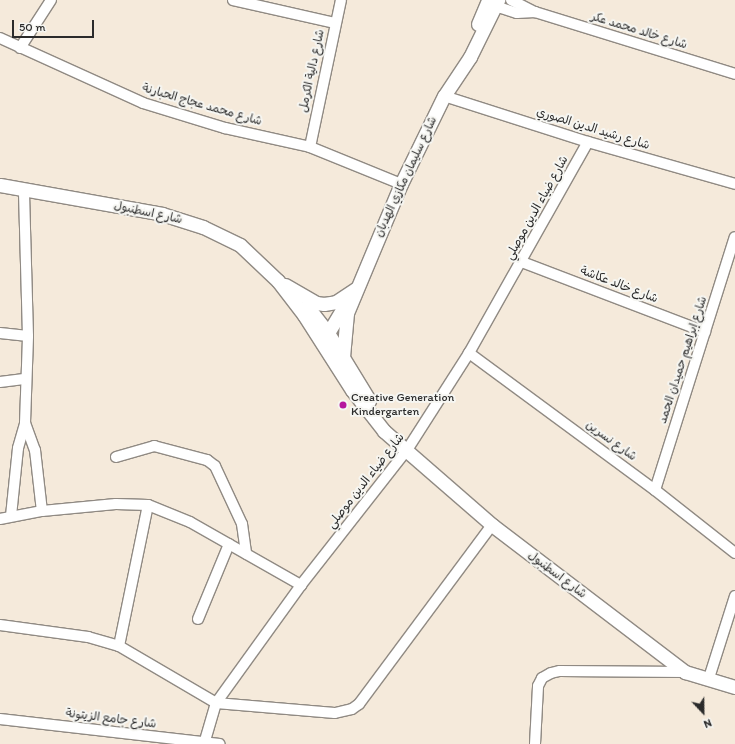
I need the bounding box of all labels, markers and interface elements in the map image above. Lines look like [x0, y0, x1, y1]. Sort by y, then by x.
street label: شارع خالد محمد عكر [589, 10, 689, 52]
scale bar [14, 12, 96, 38]
text: 50 m [19, 20, 45, 34]
street label: شارع دالية الكرمل [296, 28, 328, 114]
street label: شارع محمد عجاج الحبارنة [140, 81, 264, 129]
street label: شارع رشيد الدين الصوري [535, 105, 651, 153]
street label: شارع سليمان مكازي الهدبان [372, 115, 440, 239]
street label: شارع ضياء الدين موصلي [502, 153, 572, 263]
street label: شارع اسطنبول [112, 199, 184, 227]
street label: شارع خالد عكاشة [578, 264, 660, 306]
street label: شارع إبراهيم حميدان الحمد [656, 294, 710, 426]
place label: Creative Generation Kindergarten [351, 391, 454, 419]
marker: Creative Generation Kindergarten [338, 400, 348, 410]
street label: شارع نسرين [583, 418, 639, 464]
street label: شارع ضياء الدين موصلي [324, 431, 408, 531]
street label: شارع اسطنبول [525, 548, 589, 602]
north arrow [683, 692, 723, 732]
street label: شارع جامع الزيتونة [65, 706, 157, 732]
text: N [702, 716, 714, 731]

